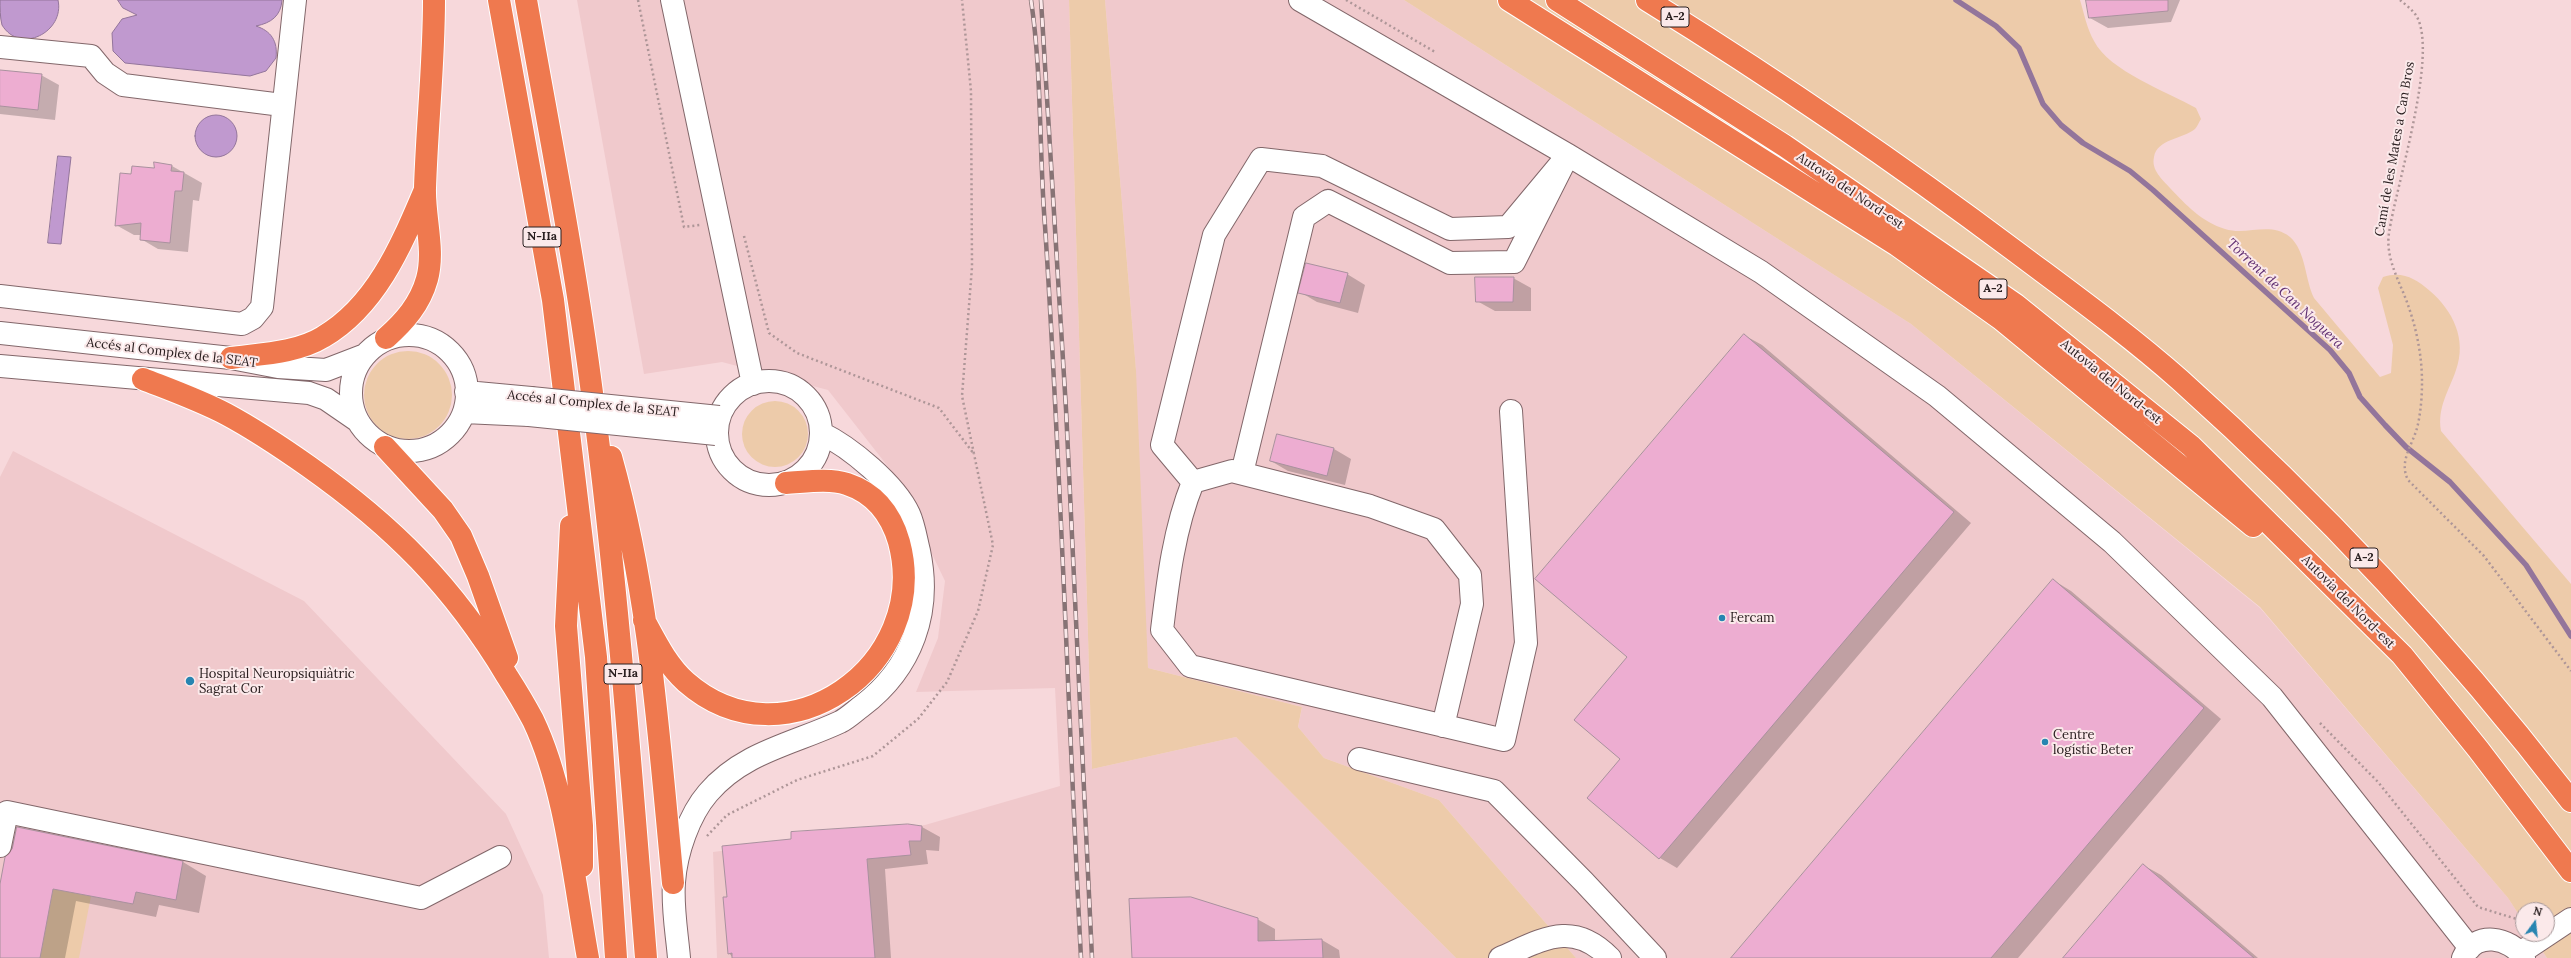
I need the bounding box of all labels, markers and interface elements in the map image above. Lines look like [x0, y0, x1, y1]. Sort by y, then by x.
road number: A-2 [1661, 7, 1689, 27]
street label: Camí de les Mates a Can Bros [2372, 60, 2418, 238]
street label: Autovia del Nord-est [1794, 149, 1906, 233]
road number: N-IIa [523, 227, 561, 247]
water label: Torrent de Can Noguera [2223, 235, 2347, 353]
road number: A-2 [1979, 279, 2007, 299]
street label: Accés al Complex de la SEAT [85, 335, 259, 371]
street label: Autovia del Nord-est [2057, 336, 2165, 428]
street label: Accés al Complex de la SEAT [506, 387, 680, 421]
road number: A-2 [2350, 548, 2378, 568]
street label: Autovia del Nord-est [2298, 552, 2398, 652]
place label: Fercam [1730, 610, 1775, 626]
marker: Fercam [1717, 613, 1727, 623]
road number: N-IIa [604, 664, 642, 684]
place label: Hospital Neuropsiquiàtric Sagrat Cor [199, 666, 355, 697]
marker: Hospital Neuropsiquiàtric Sagrat Cor [184, 675, 196, 687]
place label: Centre logístic Beter [2053, 727, 2133, 758]
marker: Centre logístic Beter [2040, 737, 2050, 747]
north arrow [2515, 902, 2555, 942]
text: N [2532, 904, 2544, 919]

